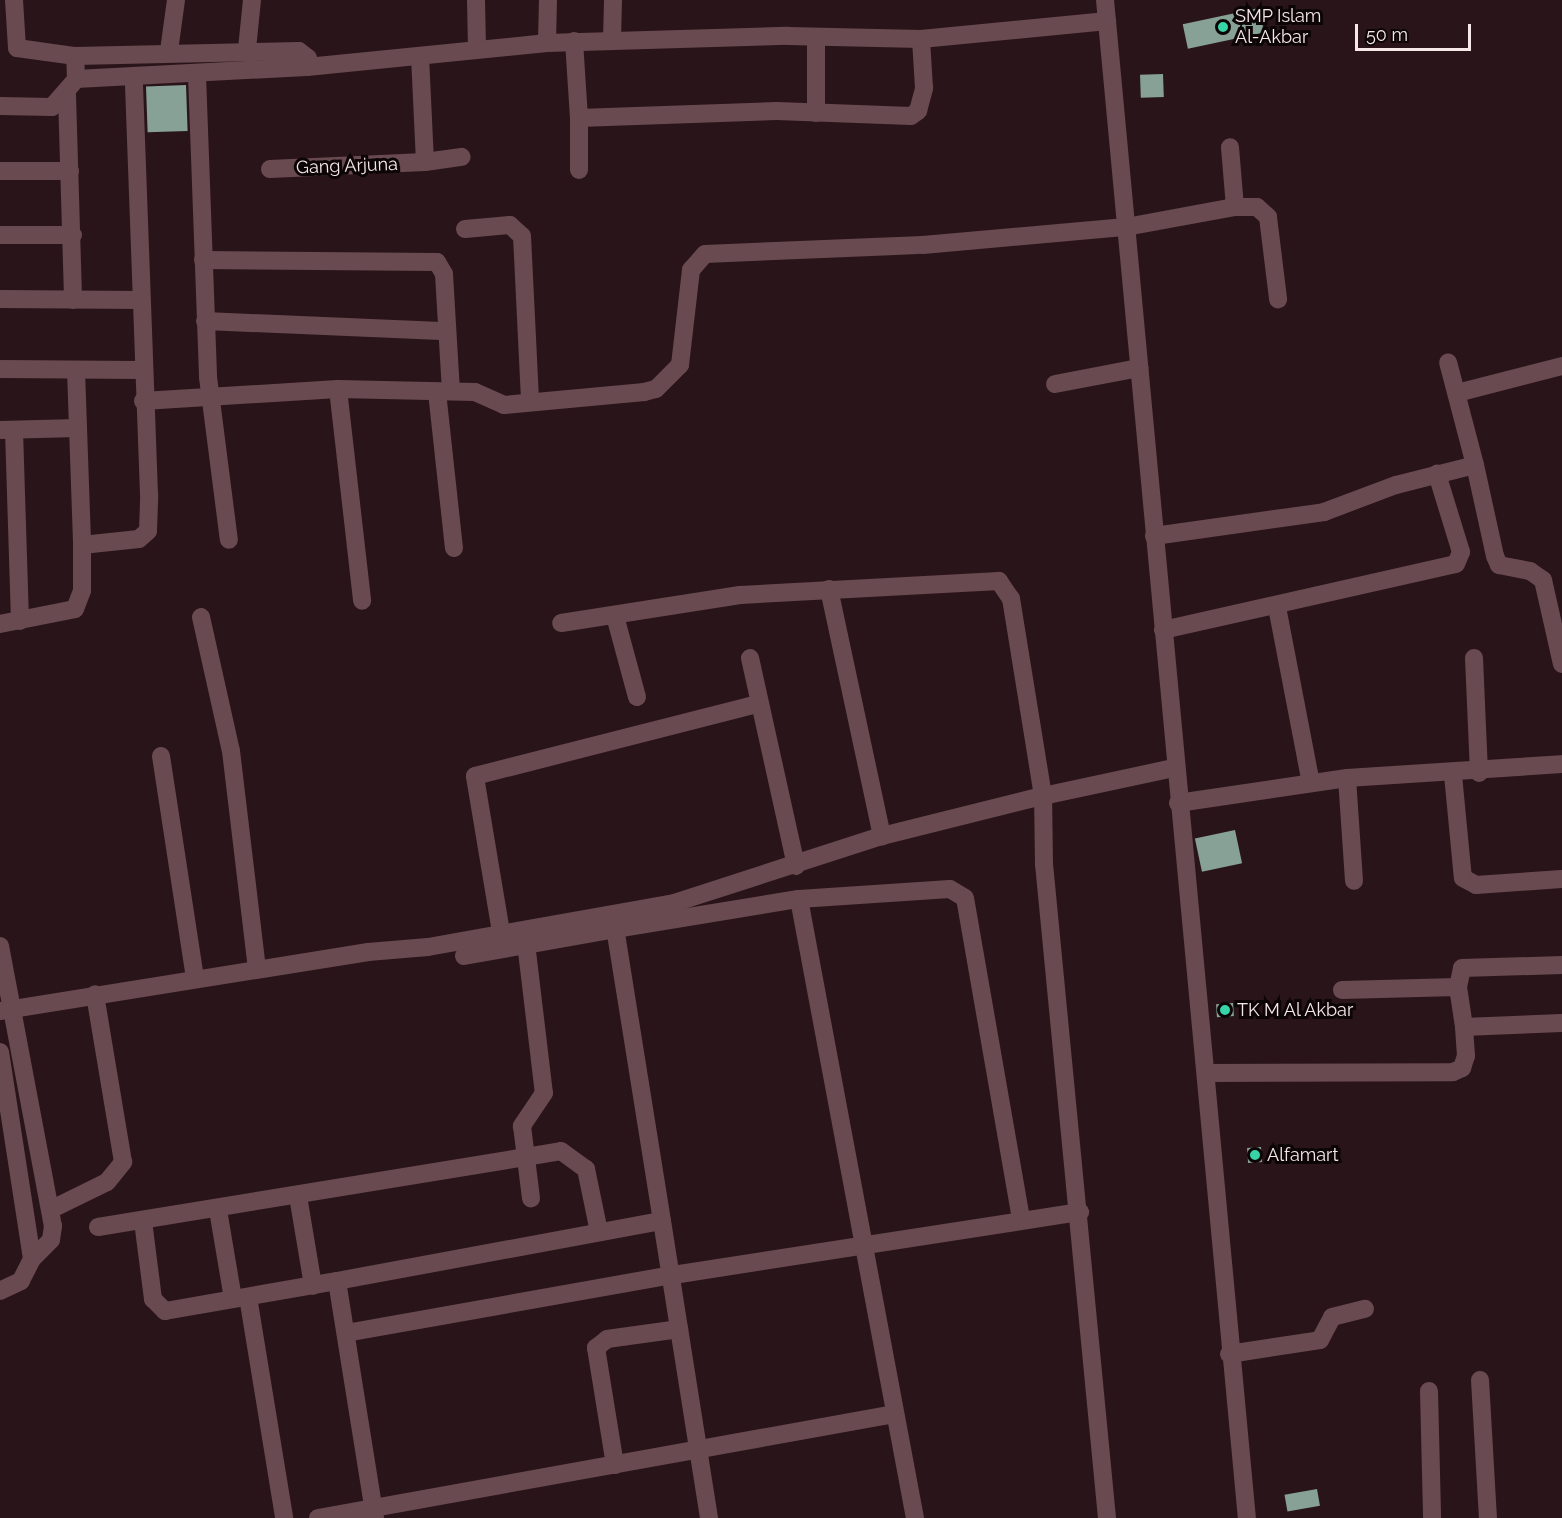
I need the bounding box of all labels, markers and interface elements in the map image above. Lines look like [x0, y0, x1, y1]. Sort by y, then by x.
place label: SMP Islam Al-Akbar [1235, 6, 1322, 48]
scale bar [1358, 12, 1474, 50]
marker: SMP Islam Al-Akbar [1216, 20, 1230, 34]
text: 50 m [1366, 24, 1408, 45]
street label: Gang Arjuna [295, 153, 399, 179]
place label: TK M Al Akbar [1237, 999, 1355, 1021]
marker: TK M Al Akbar [1218, 1003, 1232, 1017]
place label: Alfamart [1267, 1144, 1338, 1166]
marker: Alfamart [1248, 1148, 1262, 1162]

